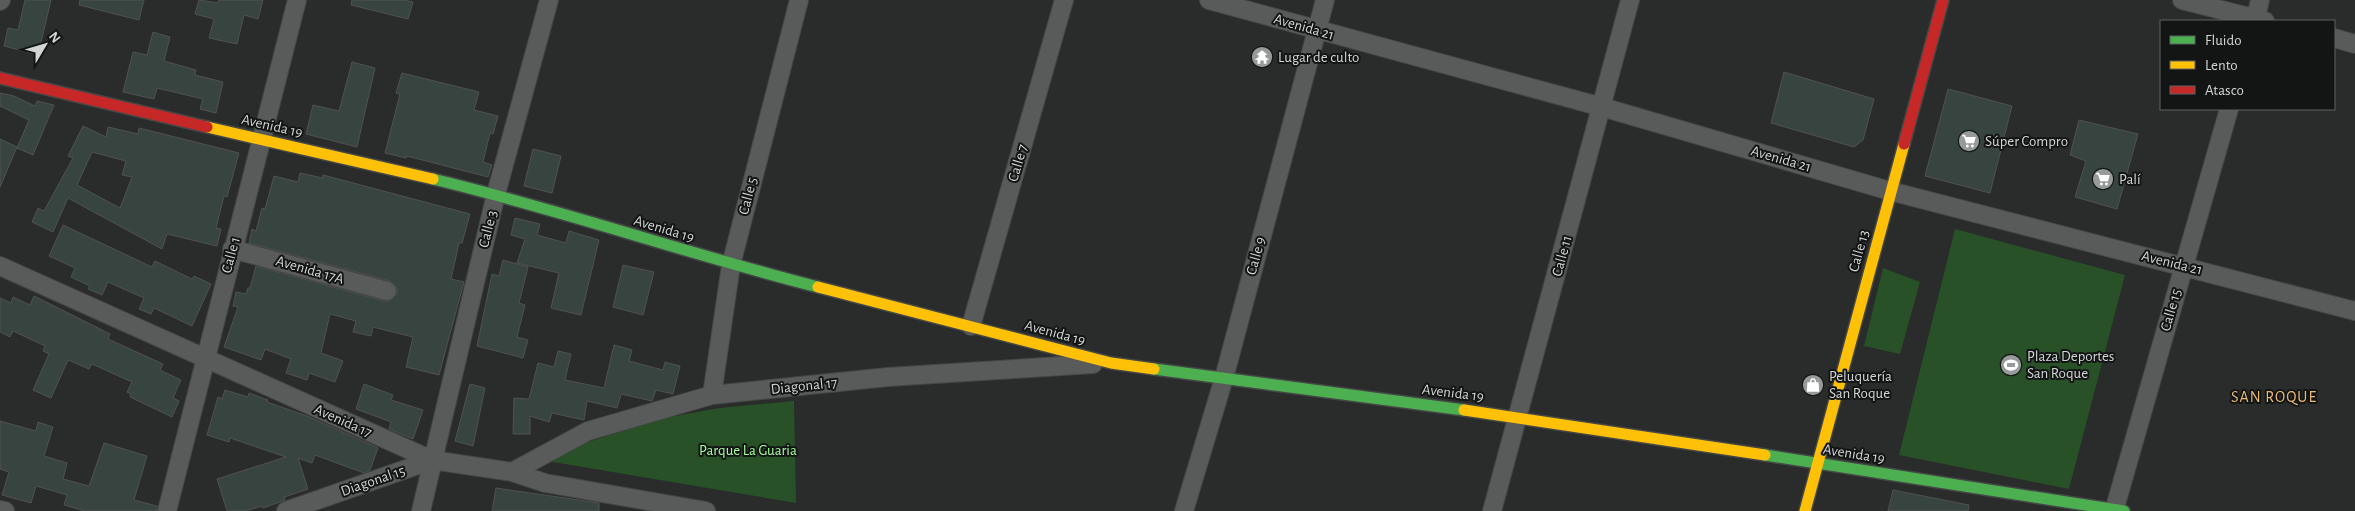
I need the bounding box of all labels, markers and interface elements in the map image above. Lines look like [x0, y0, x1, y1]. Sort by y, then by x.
street label: Avenida 21 [1272, 11, 1336, 43]
north arrow [20, 20, 70, 70]
legend [2160, 20, 2335, 110]
text: N [46, 29, 63, 46]
text: Fluido [2205, 33, 2242, 48]
temple icon: Lugar de culto [1250, 45, 1274, 69]
place label: Lugar de culto [1278, 50, 1359, 65]
text: Lento [2205, 58, 2238, 73]
text: Atasco [2205, 83, 2244, 98]
street label: Avenida 19 [240, 112, 304, 140]
supermarket icon: Súper Compro [1957, 129, 1981, 153]
place label: Súper Compro [1985, 134, 2068, 149]
street label: Calle 7 [1006, 143, 1030, 183]
street label: Avenida 21 [1749, 143, 1813, 175]
supermarket icon: Palí [2091, 167, 2115, 191]
place label: Palí [2119, 172, 2141, 187]
street label: Calle 5 [736, 176, 760, 216]
street label: Calle 3 [476, 209, 500, 249]
street label: Avenida 19 [632, 213, 696, 245]
street label: Calle 13 [1846, 228, 1872, 274]
street label: Calle 11 [1549, 234, 1575, 278]
street label: Calle 1 [219, 235, 243, 275]
street label: Calle 9 [1244, 235, 1268, 277]
street label: Avenida 21 [2140, 248, 2204, 278]
street label: Avenida 17A [274, 253, 346, 287]
street label: Calle 15 [2158, 287, 2184, 333]
street label: Avenida 19 [1023, 318, 1087, 348]
place label: Plaza Deportes San Roque [2027, 349, 2114, 381]
sports icon: Plaza Deportes San Roque [1999, 353, 2023, 377]
place label: Peluquería San Roque [1829, 369, 1892, 401]
shop icon: Peluquería San Roque [1801, 373, 1825, 397]
street label: Diagonal 17 [770, 375, 838, 397]
street label: Avenida 19 [1421, 382, 1485, 404]
district label: SAN ROQUE [2231, 389, 2317, 406]
street label: Avenida 17 [312, 402, 374, 440]
street label: Avenida 19 [1822, 442, 1886, 466]
park label: Parque La Guaria [699, 443, 797, 458]
street label: Diagonal 15 [339, 463, 407, 499]

